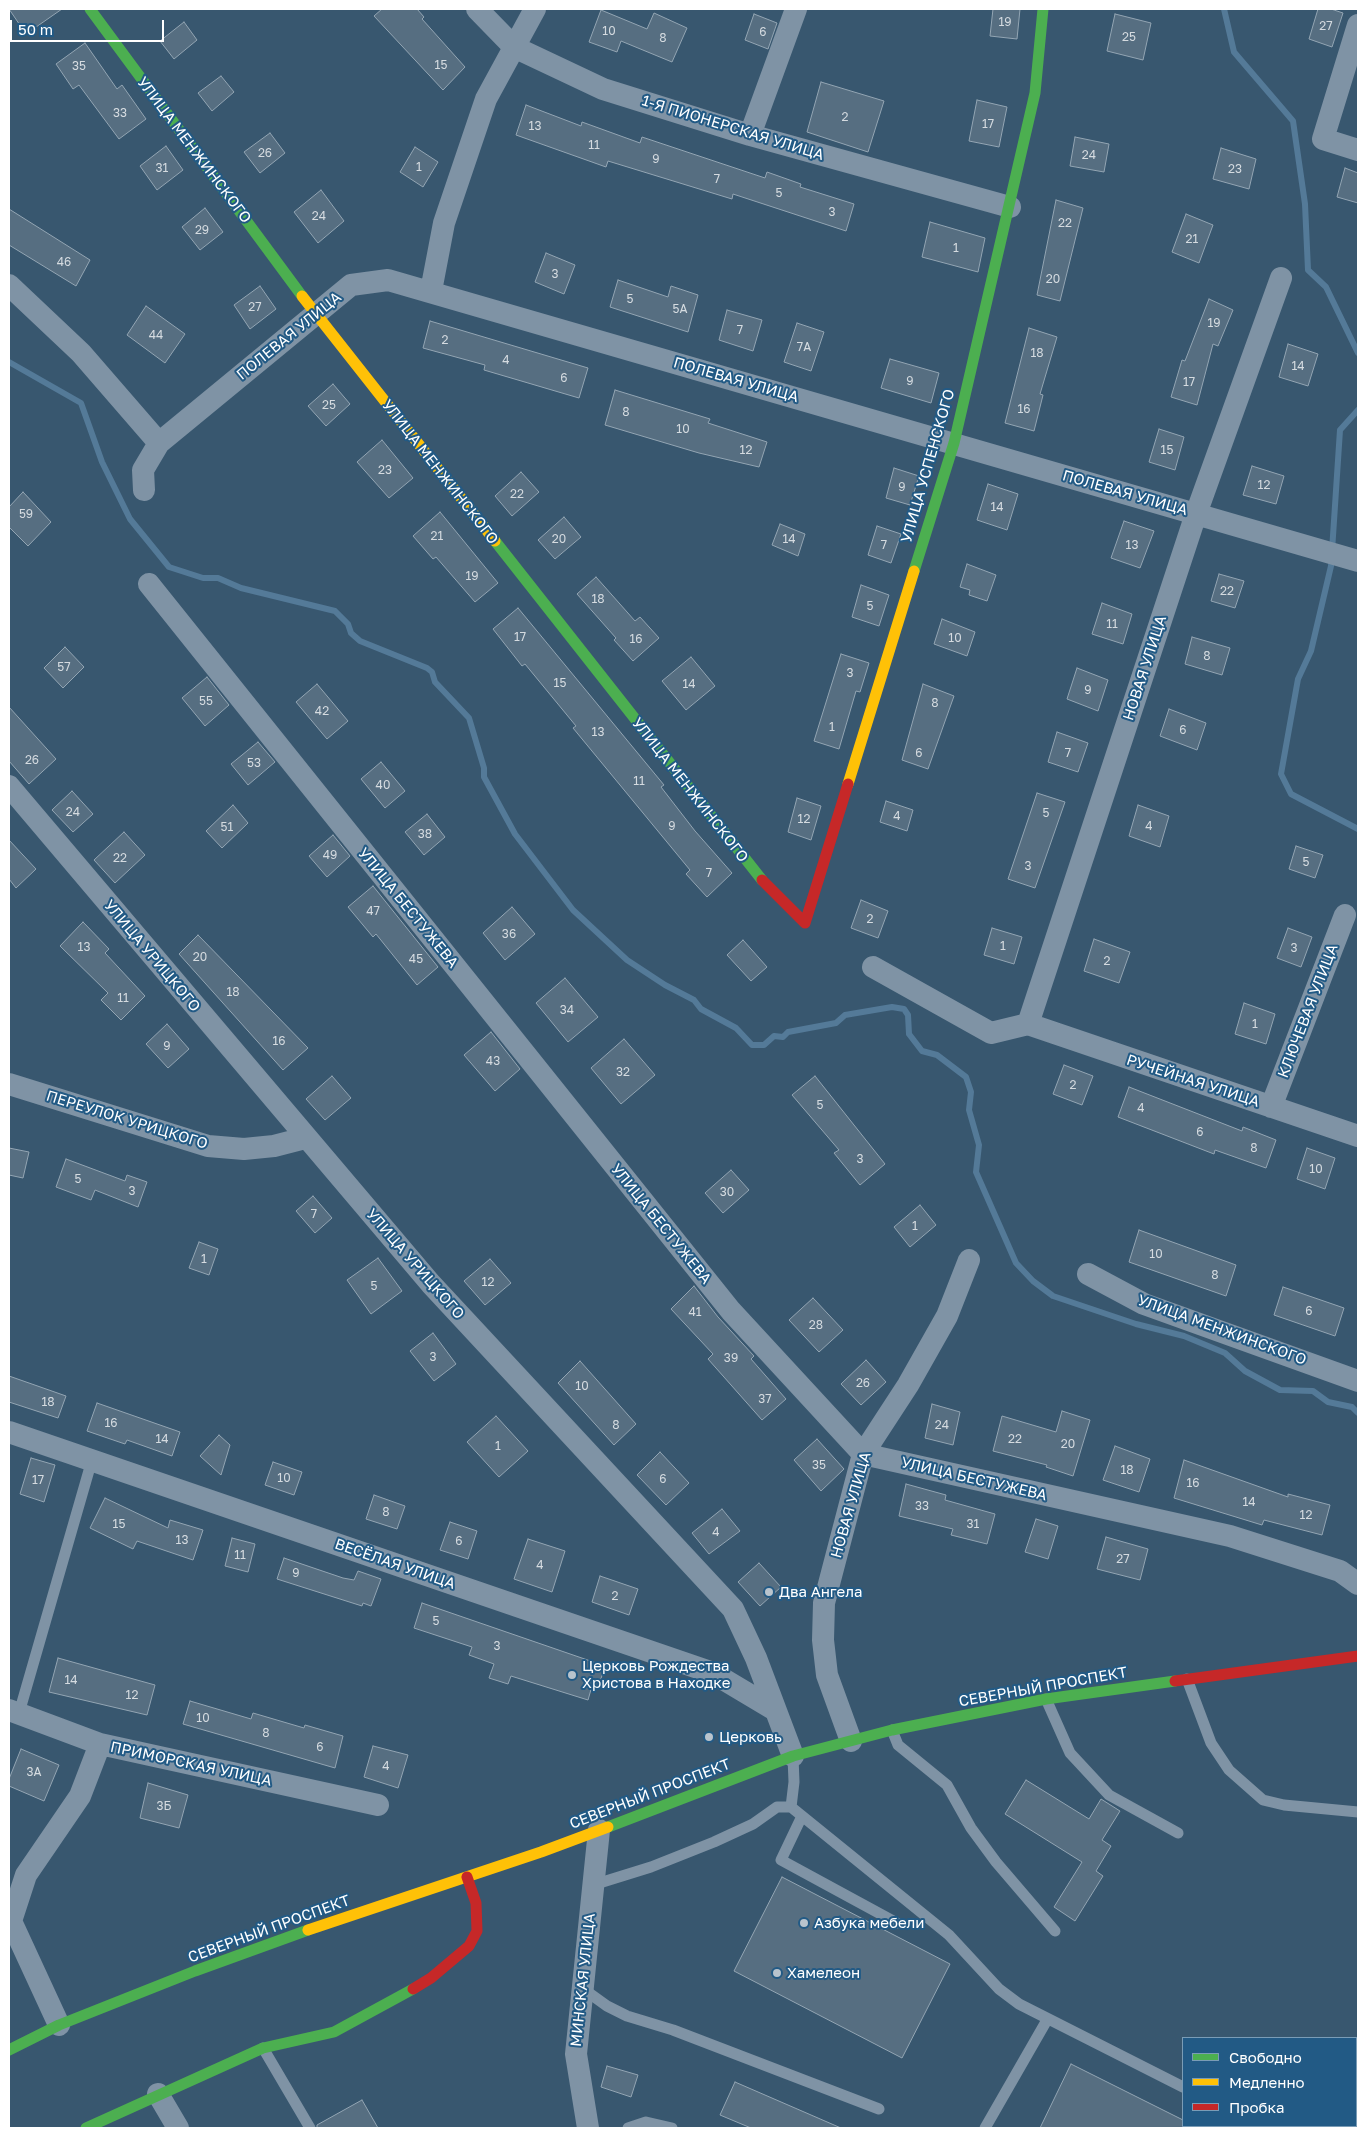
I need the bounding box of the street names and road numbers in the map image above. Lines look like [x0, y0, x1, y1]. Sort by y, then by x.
street label: УЛИЦА МЕНЖИНСКОГО [133, 73, 255, 227]
street label: 1-Я ПИОНЕРСКАЯ УЛИЦА [640, 92, 826, 164]
street label: ПОЛЕВАЯ УЛИЦА [233, 288, 345, 384]
street label: ПОЛЕВАЯ УЛИЦА [671, 354, 801, 406]
street label: УЛИЦА УСПЕНСКОГО [897, 387, 959, 545]
street label: УЛИЦА МЕНЖИНСКОГО [378, 396, 502, 548]
street label: ПОЛЕВАЯ УЛИЦА [1060, 467, 1190, 519]
street label: НОВАЯ УЛИЦА [1120, 613, 1170, 723]
street label: УЛИЦА МЕНЖИНСКОГО [628, 714, 752, 866]
street label: УЛИЦА БЕСТУЖЕВА [354, 844, 462, 972]
street label: УЛИЦА УРИЦКОГО [100, 896, 204, 1016]
street label: КЛЮЧЕВАЯ УЛИЦА [1274, 941, 1342, 1081]
street label: РУЧЕЙНАЯ УЛИЦА [1124, 1051, 1262, 1111]
street label: ПЕРЕУЛОК УРИЦКОГО [44, 1087, 210, 1153]
street label: УЛИЦА БЕСТУЖЕВА [607, 1160, 715, 1288]
street label: УЛИЦА УРИЦКОГО [362, 1205, 468, 1323]
street label: УЛИЦА МЕНЖИНСКОГО [1135, 1291, 1309, 1369]
street label: НОВАЯ УЛИЦА [827, 1450, 875, 1560]
street label: УЛИЦА БЕСТУЖЕВА [899, 1453, 1049, 1505]
street label: ВЕСЁЛАЯ УЛИЦА [332, 1535, 458, 1593]
street label: СЕВЕРНЫЙ ПРОСПЕКТ [957, 1663, 1129, 1711]
street label: ПРИМОРСКАЯ УЛИЦА [109, 1738, 273, 1790]
street label: СЕВЕРНЫЙ ПРОСПЕКТ [567, 1755, 733, 1833]
street label: СЕВЕРНЫЙ ПРОСПЕКТ [186, 1891, 352, 1967]
street label: МИНСКАЯ УЛИЦА [567, 1912, 599, 2048]

